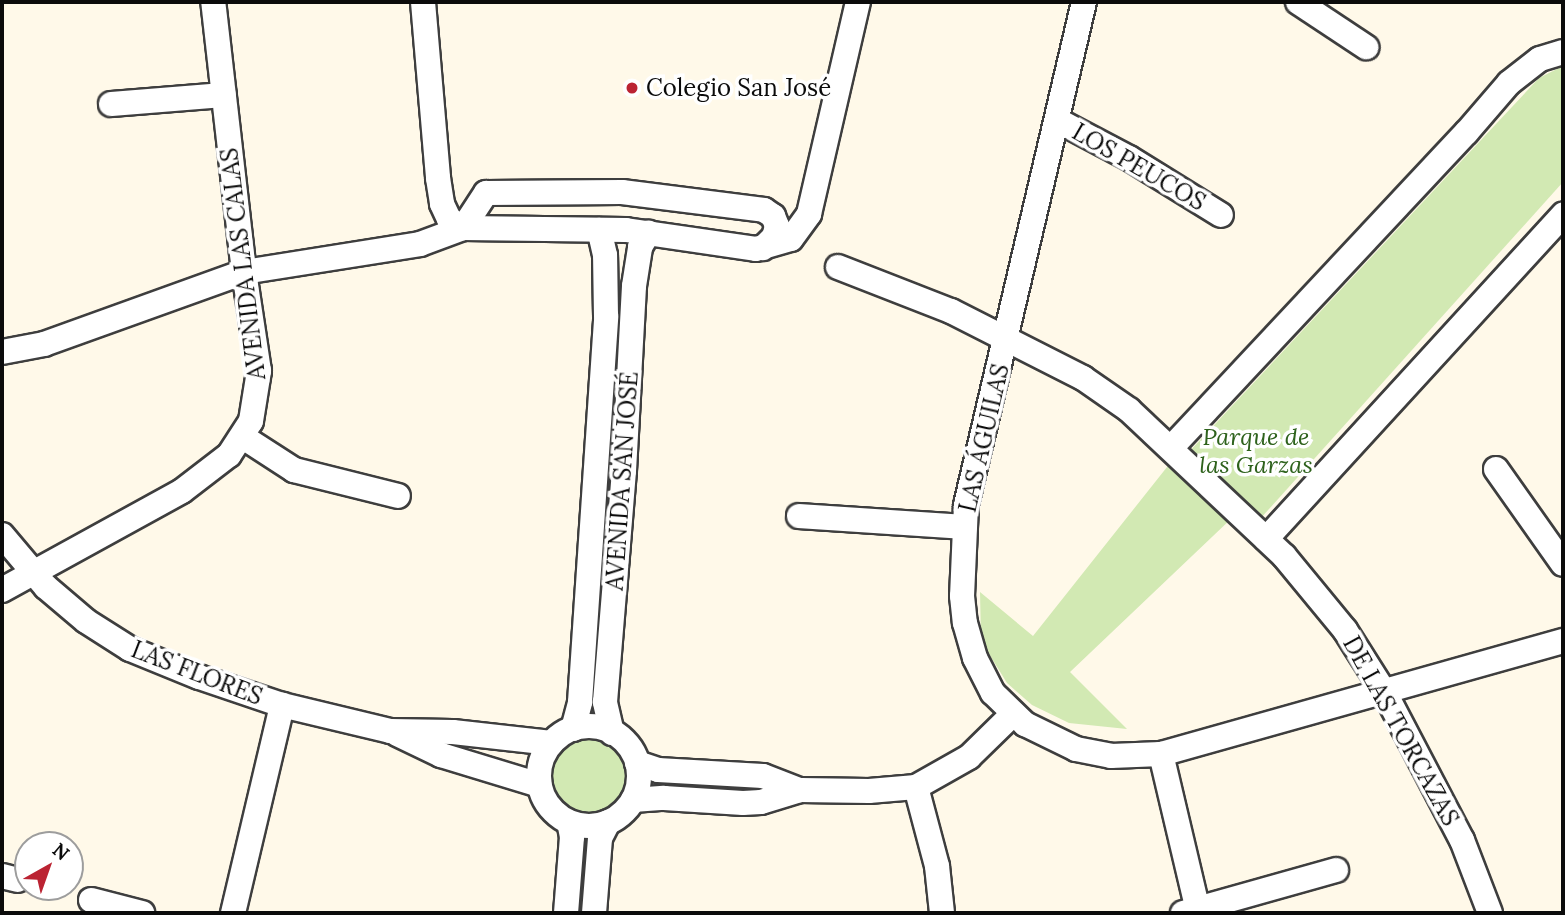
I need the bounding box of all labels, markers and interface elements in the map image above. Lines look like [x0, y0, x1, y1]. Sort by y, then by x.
place label: Colegio San José [646, 74, 831, 102]
marker: Colegio San José [624, 80, 640, 96]
street label: LOS PEUCOS [1067, 117, 1211, 217]
street label: AVENIDA LAS CALAS [214, 146, 272, 382]
street label: LAS ÁGUILAS [953, 361, 1015, 515]
street label: AVENIDA SAN JOSÉ [600, 371, 644, 591]
park label: Parque de las Garzas [1199, 423, 1313, 479]
street label: DE LAS TORCAZAS [1337, 631, 1465, 831]
street label: LAS FLORES [127, 635, 267, 711]
north arrow [14, 831, 84, 901]
text: N [48, 838, 75, 865]

